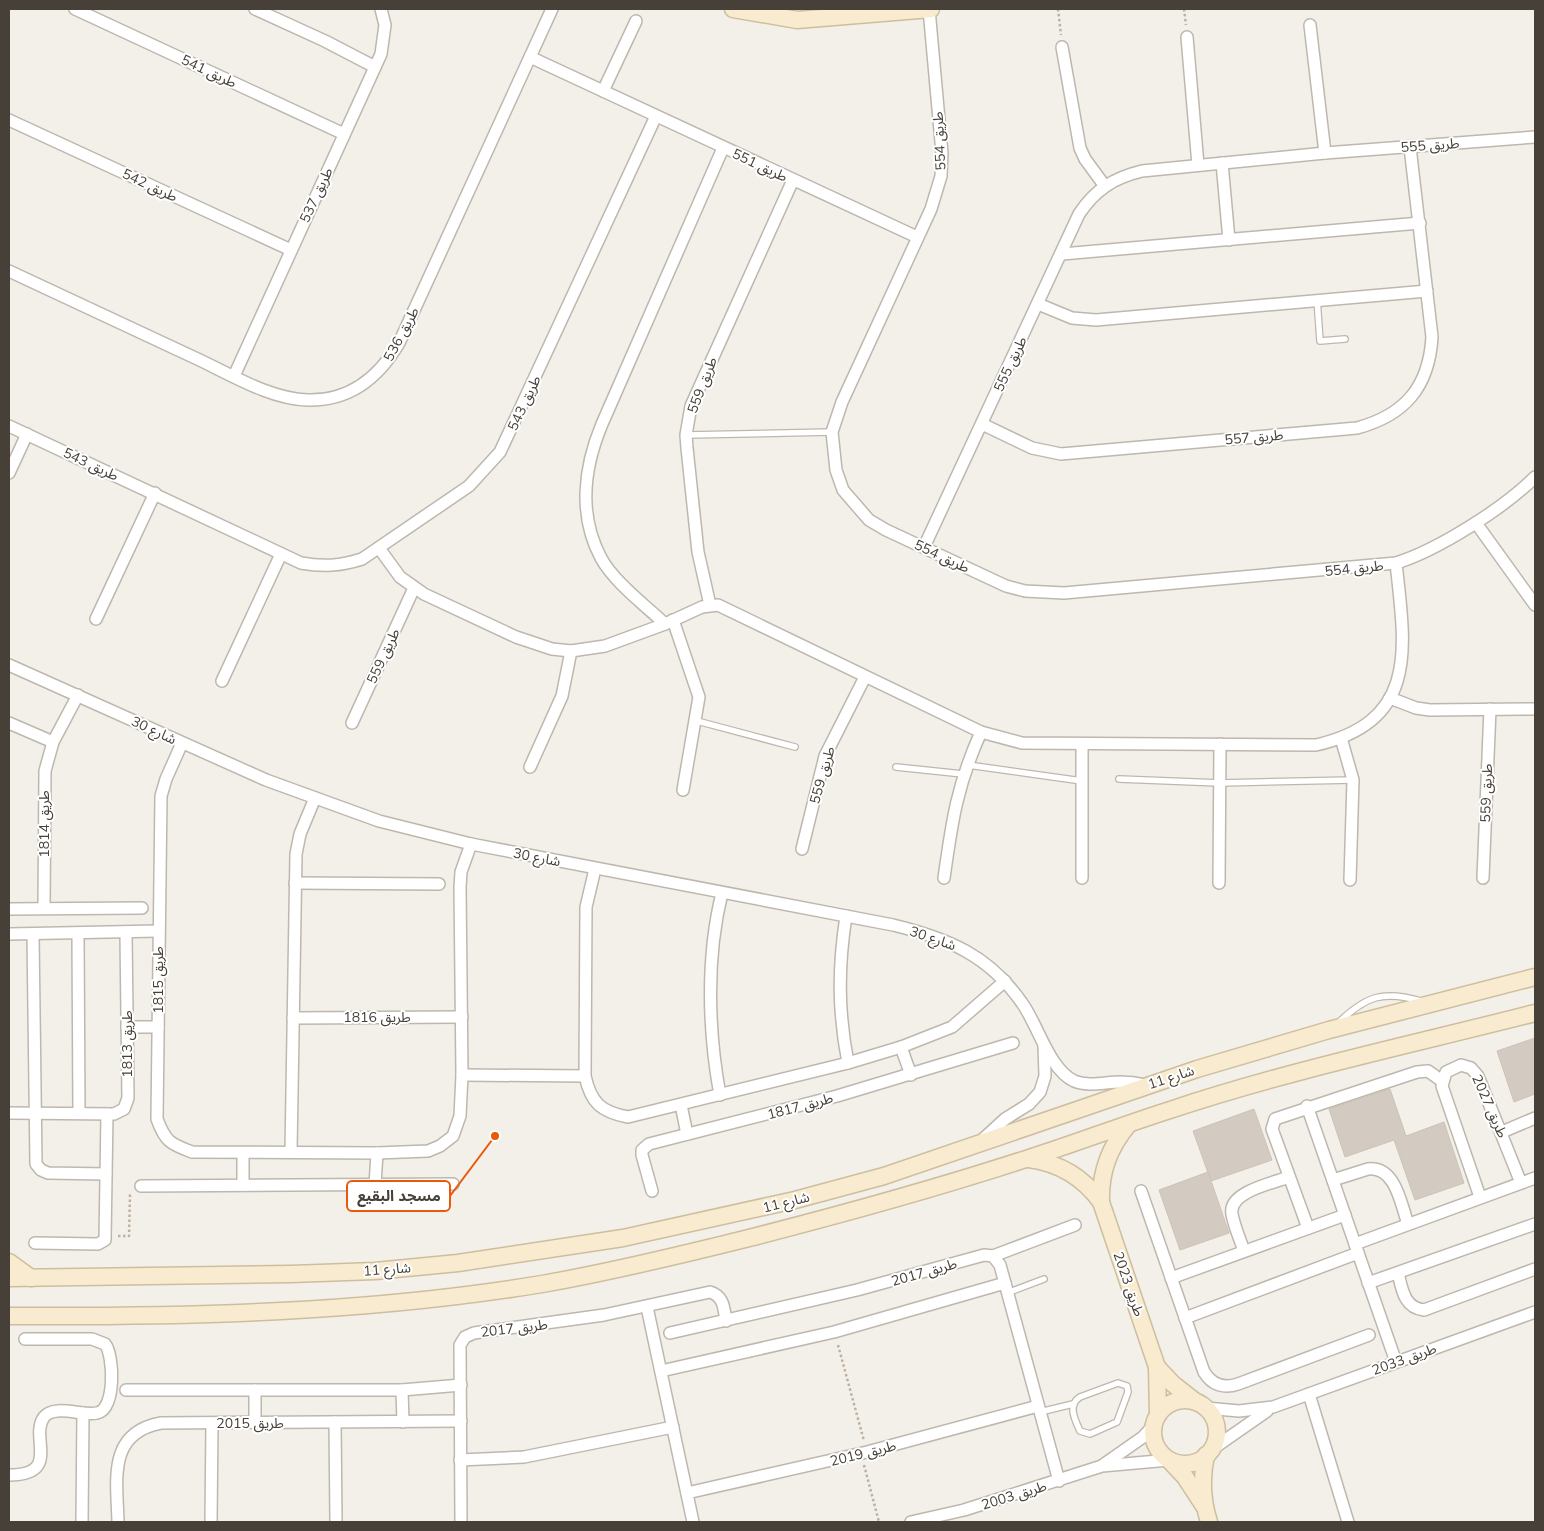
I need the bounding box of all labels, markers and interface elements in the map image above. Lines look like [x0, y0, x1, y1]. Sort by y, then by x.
street label: طريق 541 [178, 50, 240, 93]
street label: طريق 554 [928, 111, 951, 171]
street label: طريق 555 [1400, 134, 1460, 157]
street label: طريق 551 [729, 144, 791, 187]
street label: طريق 542 [119, 164, 181, 207]
street label: طريق 537 [295, 164, 338, 226]
street label: طريق 536 [379, 304, 424, 365]
street label: طريق 555 [989, 333, 1032, 395]
street label: طريق 559 [683, 354, 722, 416]
street label: طريق 543 [503, 372, 546, 434]
street label: طريق 557 [1224, 425, 1284, 450]
street label: طريق 543 [60, 443, 122, 486]
street label: طريق 554 [911, 535, 973, 578]
street label: طريق 554 [1324, 556, 1384, 581]
street label: طريق 559 [362, 625, 405, 687]
street label: شارع 30 [128, 712, 179, 750]
street label: طريق 559 [805, 744, 840, 806]
street label: طريق 559 [1476, 763, 1497, 823]
street label: طريق 1814 [35, 790, 54, 858]
street label: شارع 30 [511, 844, 562, 872]
street label: شارع 30 [907, 922, 959, 956]
street label: طريق 1815 [149, 946, 168, 1014]
street label: طريق 1816 [343, 1008, 411, 1027]
street label: طريق 1813 [118, 1010, 137, 1078]
street label: شارع 11 [1146, 1061, 1197, 1095]
street label: طريق 2027 [1467, 1072, 1512, 1141]
street label: طريق 1817 [765, 1089, 835, 1124]
callout: مسجد البقيع [347, 1181, 450, 1211]
text: مسجد البقيع [357, 1186, 441, 1207]
street label: شارع 11 [761, 1187, 812, 1218]
street label: طريق 2023 [1109, 1249, 1148, 1319]
street label: طريق 2017 [889, 1254, 959, 1291]
street label: شارع 11 [363, 1258, 412, 1282]
street label: طريق 2017 [479, 1315, 549, 1342]
street label: طريق 2033 [1369, 1339, 1439, 1380]
street label: طريق 2015 [216, 1414, 284, 1433]
street label: طريق 2019 [828, 1436, 898, 1471]
street label: طريق 2003 [979, 1477, 1049, 1514]

